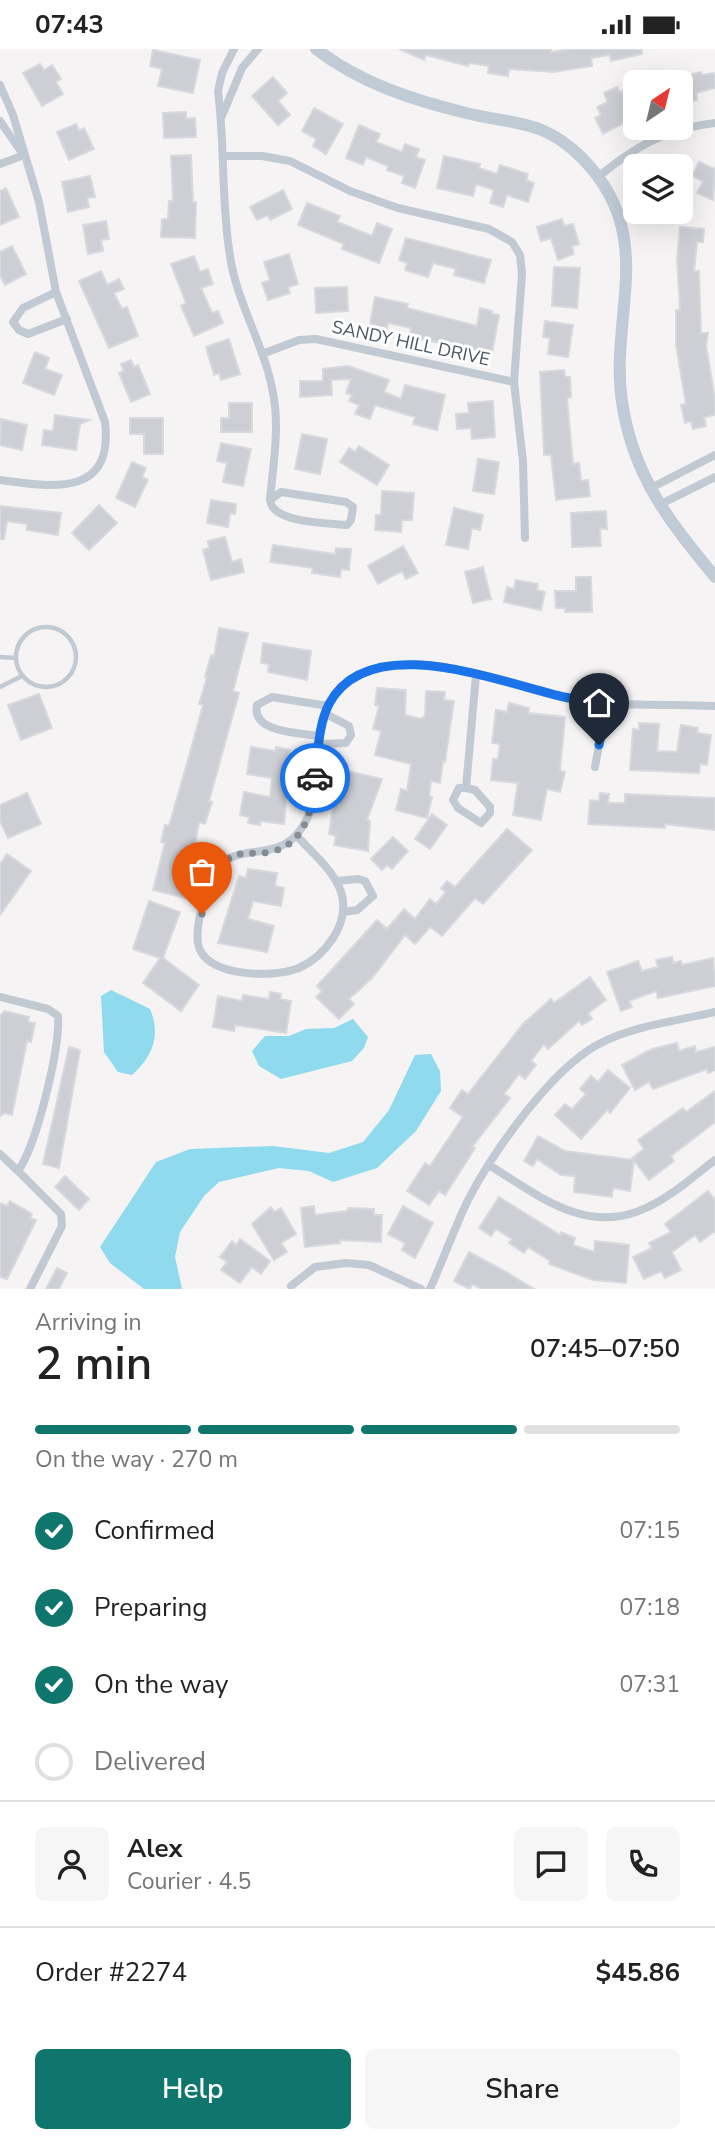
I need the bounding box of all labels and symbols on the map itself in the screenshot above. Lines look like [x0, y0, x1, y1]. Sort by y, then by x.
north arrow [623, 70, 693, 140]
street label: SANDY HILL DRIVE [330, 315, 492, 371]
pin [569, 673, 629, 745]
courier [280, 743, 350, 813]
pin [172, 842, 232, 914]

